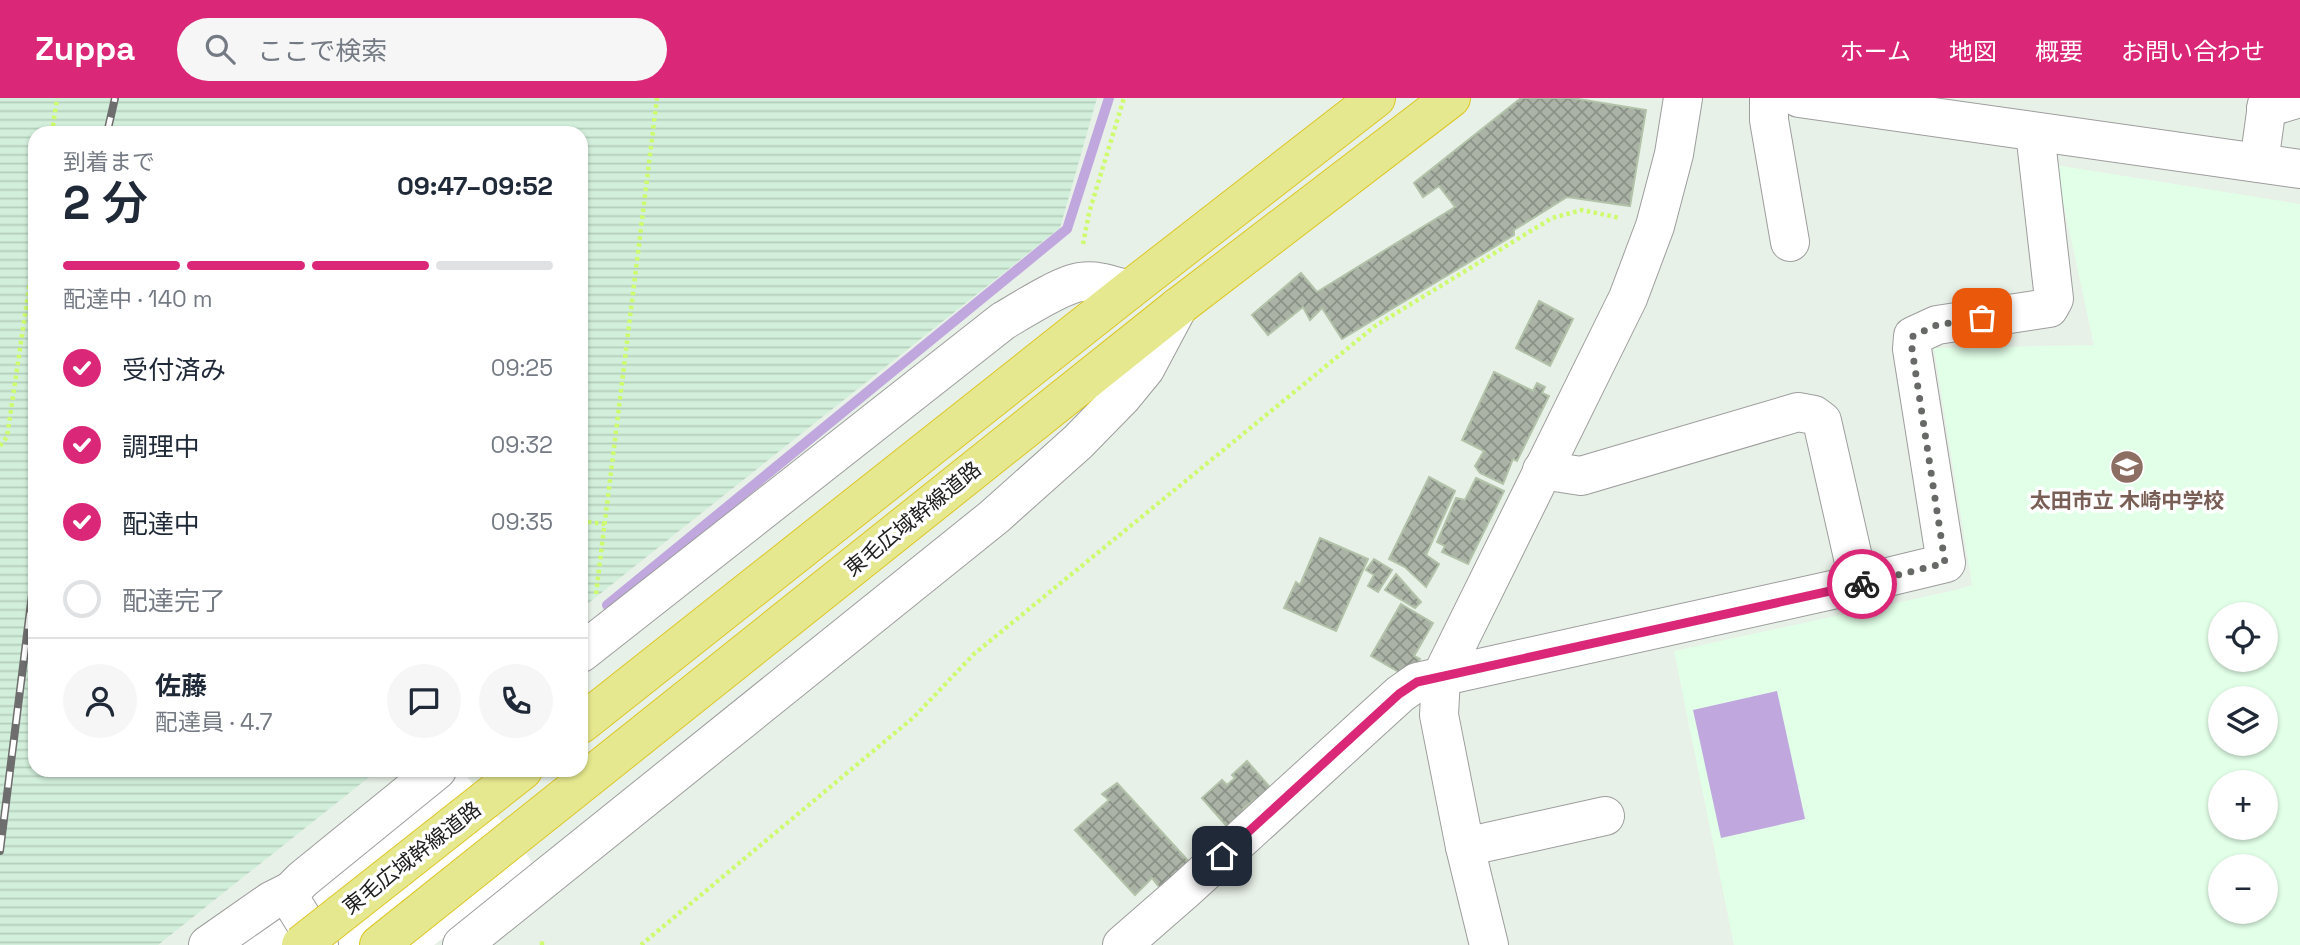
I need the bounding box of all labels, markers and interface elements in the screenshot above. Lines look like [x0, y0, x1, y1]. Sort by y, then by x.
search box [177, 18, 667, 81]
text: Zuppa [35, 28, 135, 70]
icon: search [201, 30, 239, 68]
text: ここで検索 [257, 34, 387, 68]
text: ホーム [1840, 36, 1911, 67]
text: 地図 [1949, 36, 1997, 67]
text: 概要 [2035, 36, 2083, 67]
text: お問い合わせ [2121, 36, 2265, 67]
text: 到着まで [63, 147, 155, 177]
text: 09:47–09:52 [397, 169, 553, 203]
text: 2 分 [63, 174, 148, 232]
text: 配達中 · 140 m [63, 284, 213, 314]
pin [1952, 288, 2012, 348]
icon: bag [1963, 299, 2001, 337]
icon: check [63, 349, 101, 387]
text: 受付済み [122, 353, 226, 387]
text: 09:25 [491, 353, 553, 383]
icon: check [63, 426, 101, 464]
text: 調理中 [122, 430, 200, 464]
text: 09:32 [491, 430, 553, 460]
school or university icon: 太田市立 木崎中学校 [2108, 448, 2146, 486]
street label: 東毛広域幹線道路 [839, 455, 986, 582]
place label: 太田市立 木崎中学校 [2030, 487, 2224, 514]
icon: check [63, 503, 101, 541]
text: 配達中 [122, 507, 200, 541]
text: 09:35 [491, 507, 553, 537]
courier [1827, 549, 1897, 619]
icon: bike [1843, 565, 1881, 603]
text: 配達完了 [122, 584, 226, 618]
map controls [2208, 602, 2278, 924]
button: locate [2208, 602, 2278, 672]
button: person [63, 664, 137, 738]
button: chat [387, 664, 461, 738]
button: phone [479, 664, 553, 738]
text: 佐藤 [155, 669, 207, 703]
button: layers [2208, 686, 2278, 756]
text: 配達員 · 4.7 [155, 707, 272, 737]
button: + [2208, 770, 2278, 840]
street label: 東毛広域幹線道路 [337, 795, 486, 920]
pin [1192, 826, 1252, 886]
icon: home [1203, 837, 1241, 875]
button: − [2208, 854, 2278, 924]

